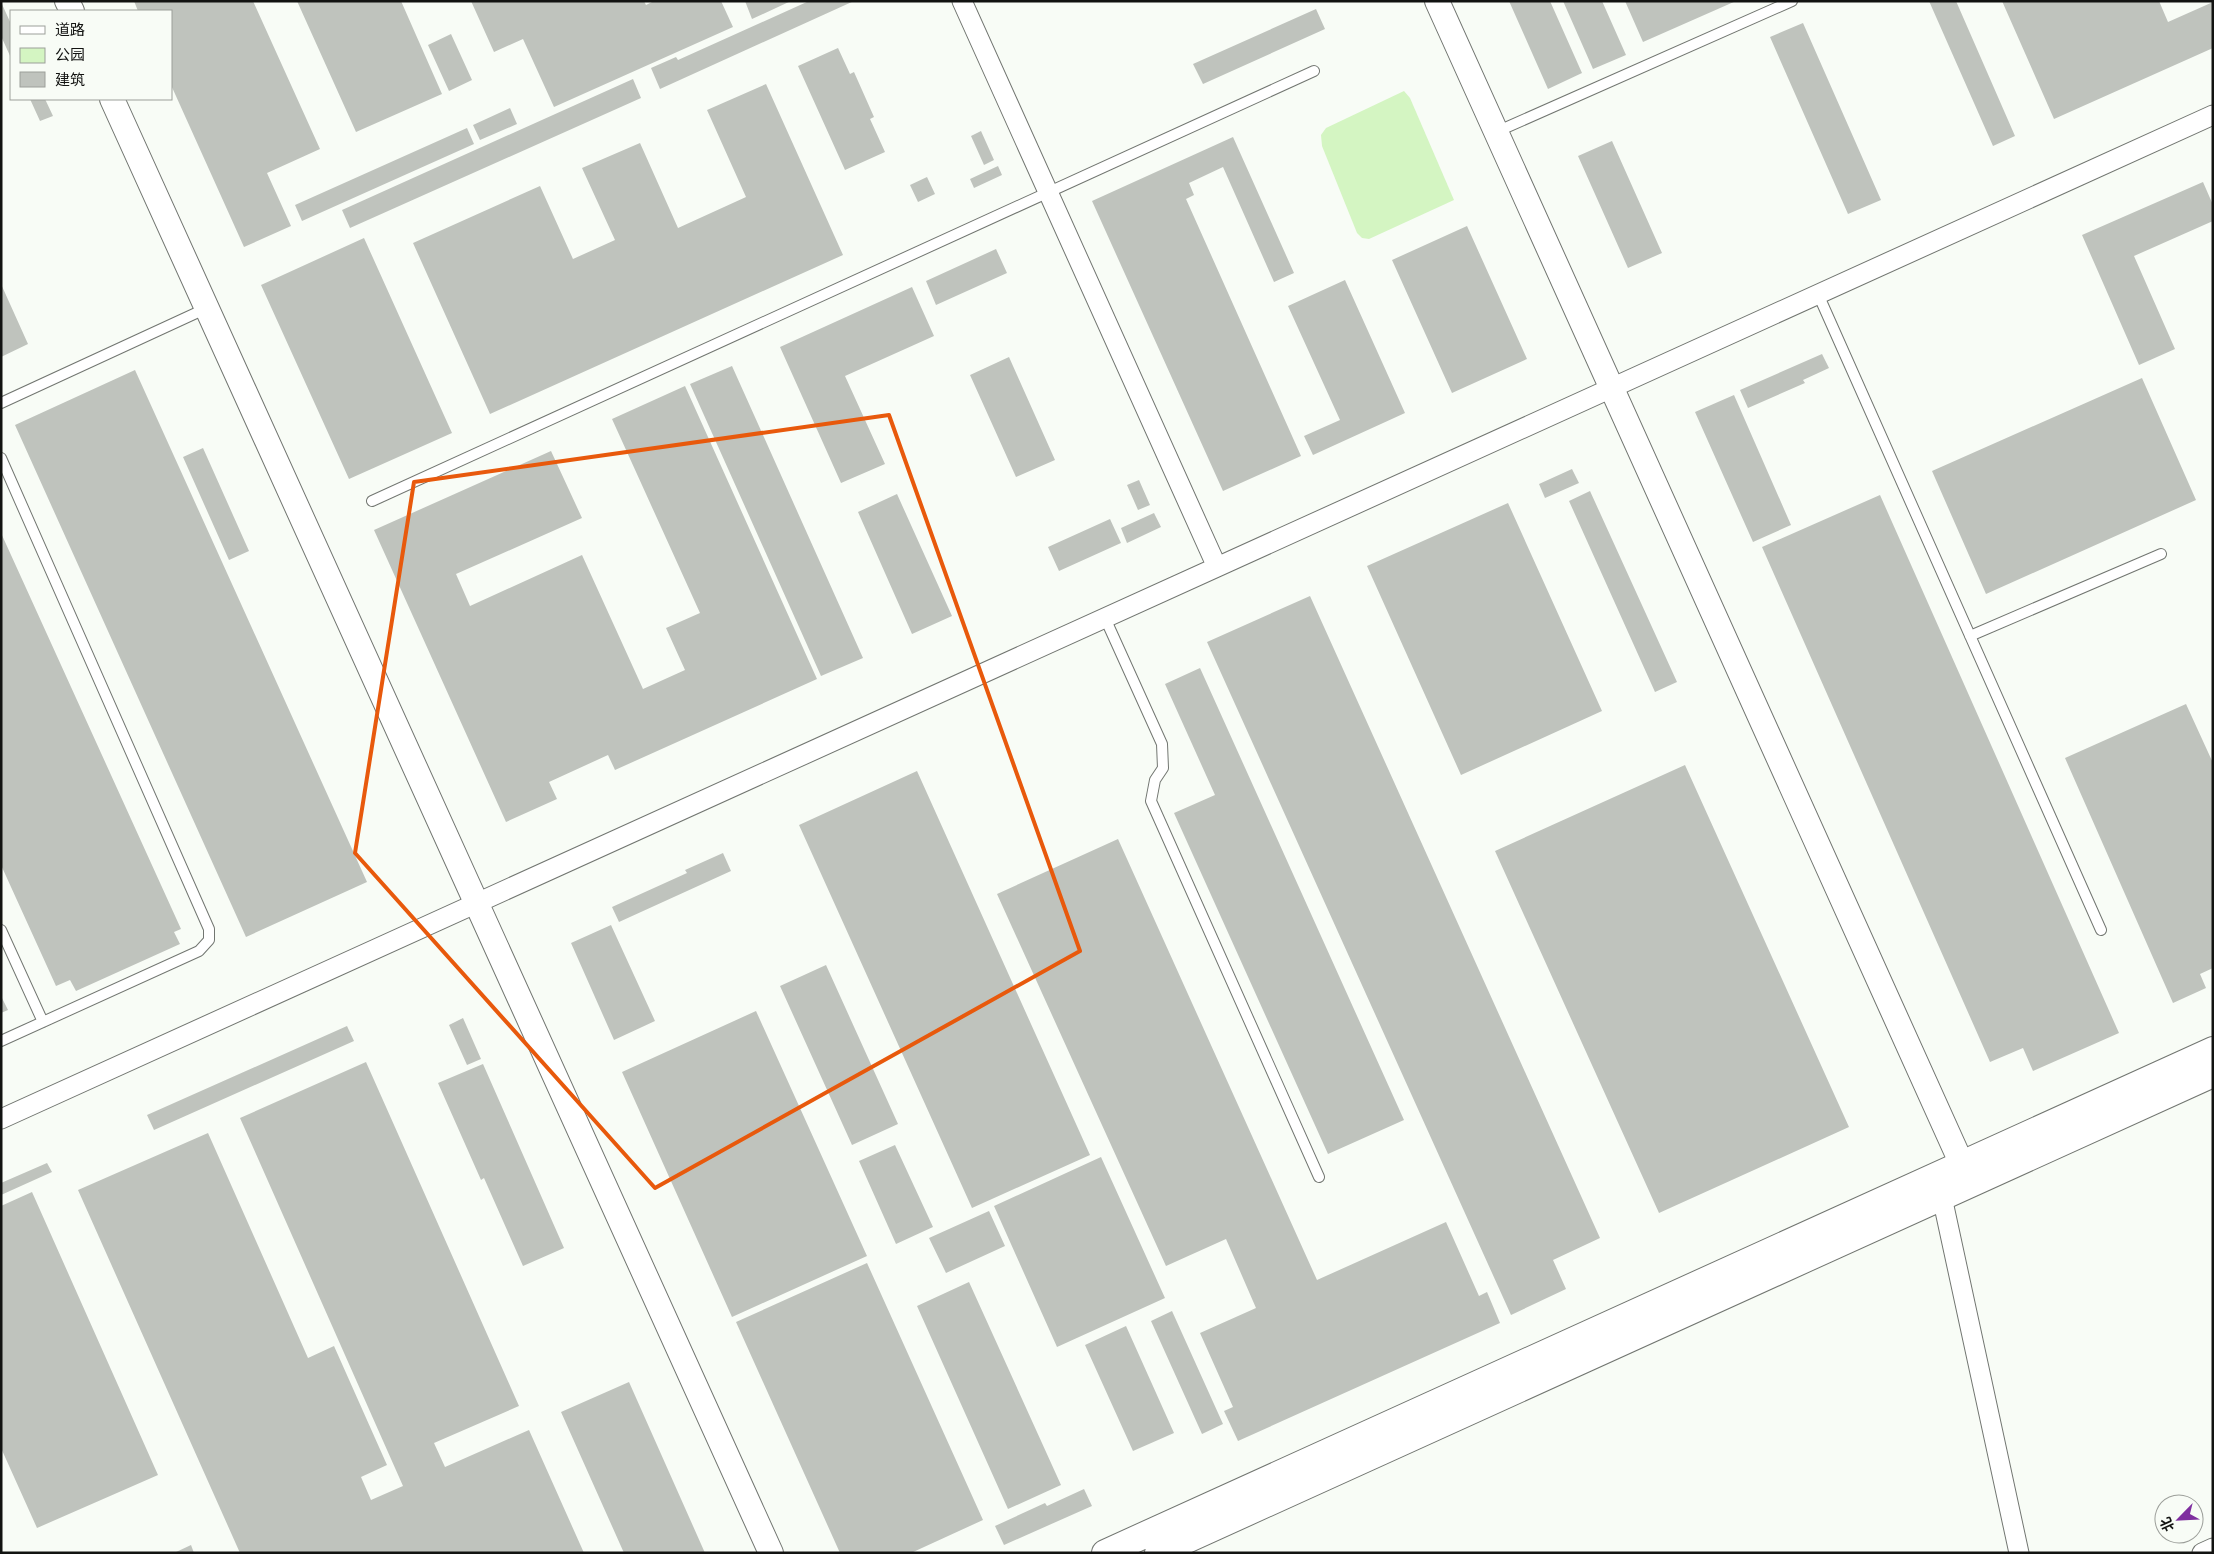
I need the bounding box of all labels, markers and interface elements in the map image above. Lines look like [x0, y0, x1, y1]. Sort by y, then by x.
legend [10, 10, 172, 100]
text: 道路 [55, 21, 85, 39]
text: 公园 [55, 46, 85, 64]
text: 建筑 [55, 71, 85, 89]
north arrow [2154, 1494, 2204, 1544]
text: 北 [2157, 1514, 2178, 1534]

